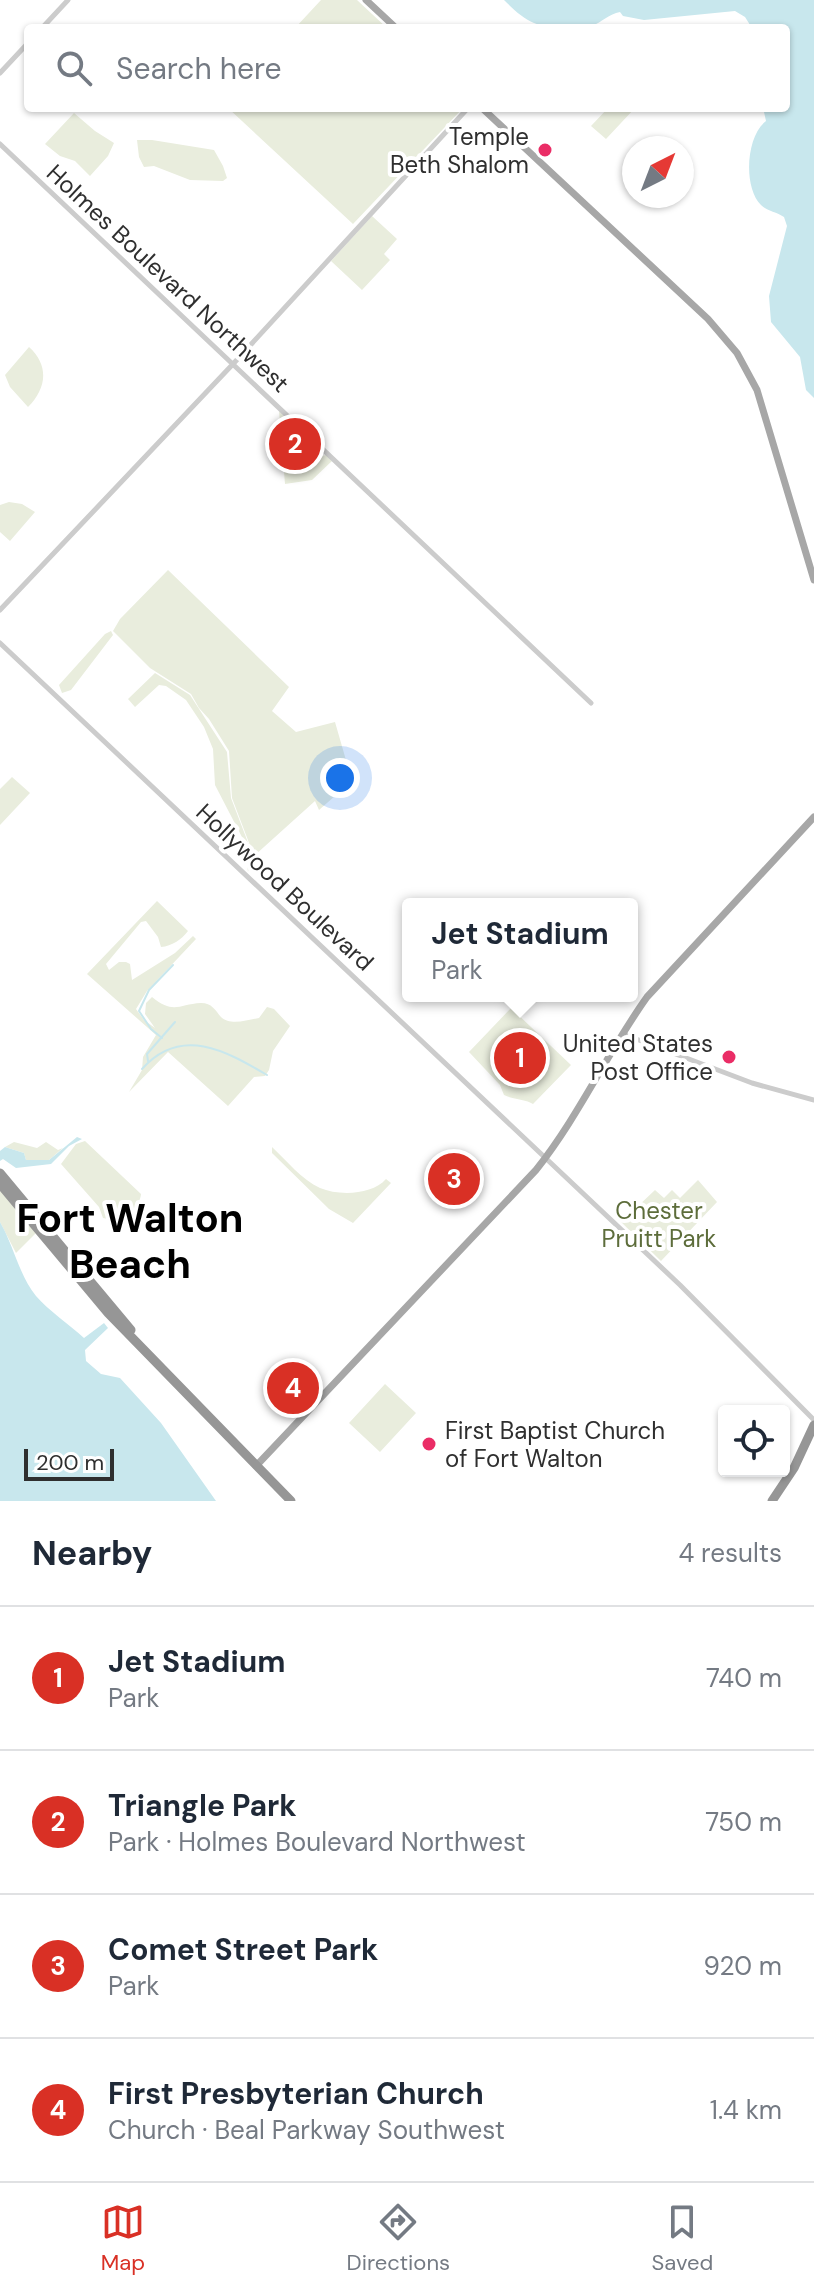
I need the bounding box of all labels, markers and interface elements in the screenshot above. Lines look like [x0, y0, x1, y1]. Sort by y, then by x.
search box [24, 24, 790, 112]
icon: search [52, 46, 96, 90]
text: Search here [116, 49, 282, 88]
place label: Temple Beth Shalom [390, 121, 529, 180]
north arrow [622, 136, 694, 208]
marker: Temple Beth Shalom [536, 141, 554, 159]
street label: Holmes Boulevard Northwest [40, 157, 296, 399]
pin: 2 [269, 414, 321, 474]
your location [320, 758, 360, 798]
street label: Hollywood Boulevard [190, 797, 380, 977]
popup [402, 898, 638, 1002]
text: Jet Stadium [431, 914, 609, 953]
text: Park [431, 953, 483, 987]
pin: 1 [494, 1028, 546, 1088]
place label: United States Post Office [563, 1028, 713, 1087]
marker: United States Post Office [720, 1048, 738, 1066]
pin: 3 [428, 1149, 480, 1209]
district label: Fort Walton Beach [16, 1192, 244, 1290]
park label: Chester Pruitt Park [602, 1195, 716, 1254]
pin: 4 [267, 1358, 319, 1418]
map controls [718, 1405, 790, 1477]
button: locate [718, 1405, 790, 1477]
place label: First Baptist Church of Fort Walton [445, 1415, 665, 1474]
marker: First Baptist Church of Fort Walton [420, 1435, 438, 1453]
scale bar [24, 1445, 114, 1481]
text: 200 m [36, 1448, 104, 1477]
text: Nearby [32, 1531, 152, 1576]
text: 4 results [678, 1536, 782, 1570]
text: Jet Stadium [108, 1642, 285, 1681]
text: 1 [53, 1661, 63, 1695]
text: 740 m [706, 1661, 782, 1695]
text: Park [108, 1681, 159, 1715]
text: Triangle Park [108, 1786, 297, 1825]
text: 2 [50, 1805, 66, 1839]
text: 750 m [705, 1805, 782, 1839]
text: Park · Holmes Boulevard Northwest [108, 1825, 526, 1859]
text: Comet Street Park [108, 1930, 378, 1969]
text: 3 [50, 1949, 66, 1983]
text: 920 m [704, 1949, 782, 1983]
text: Park [108, 1969, 159, 2003]
text: First Presbyterian Church [108, 2074, 484, 2113]
text: 4 [50, 2093, 66, 2127]
text: 1.4 km [710, 2093, 782, 2127]
text: Church · Beal Parkway Southwest [108, 2113, 505, 2147]
tab: Map [101, 2200, 145, 2277]
tab: Directions [347, 2200, 450, 2277]
tab: Saved [652, 2200, 713, 2277]

